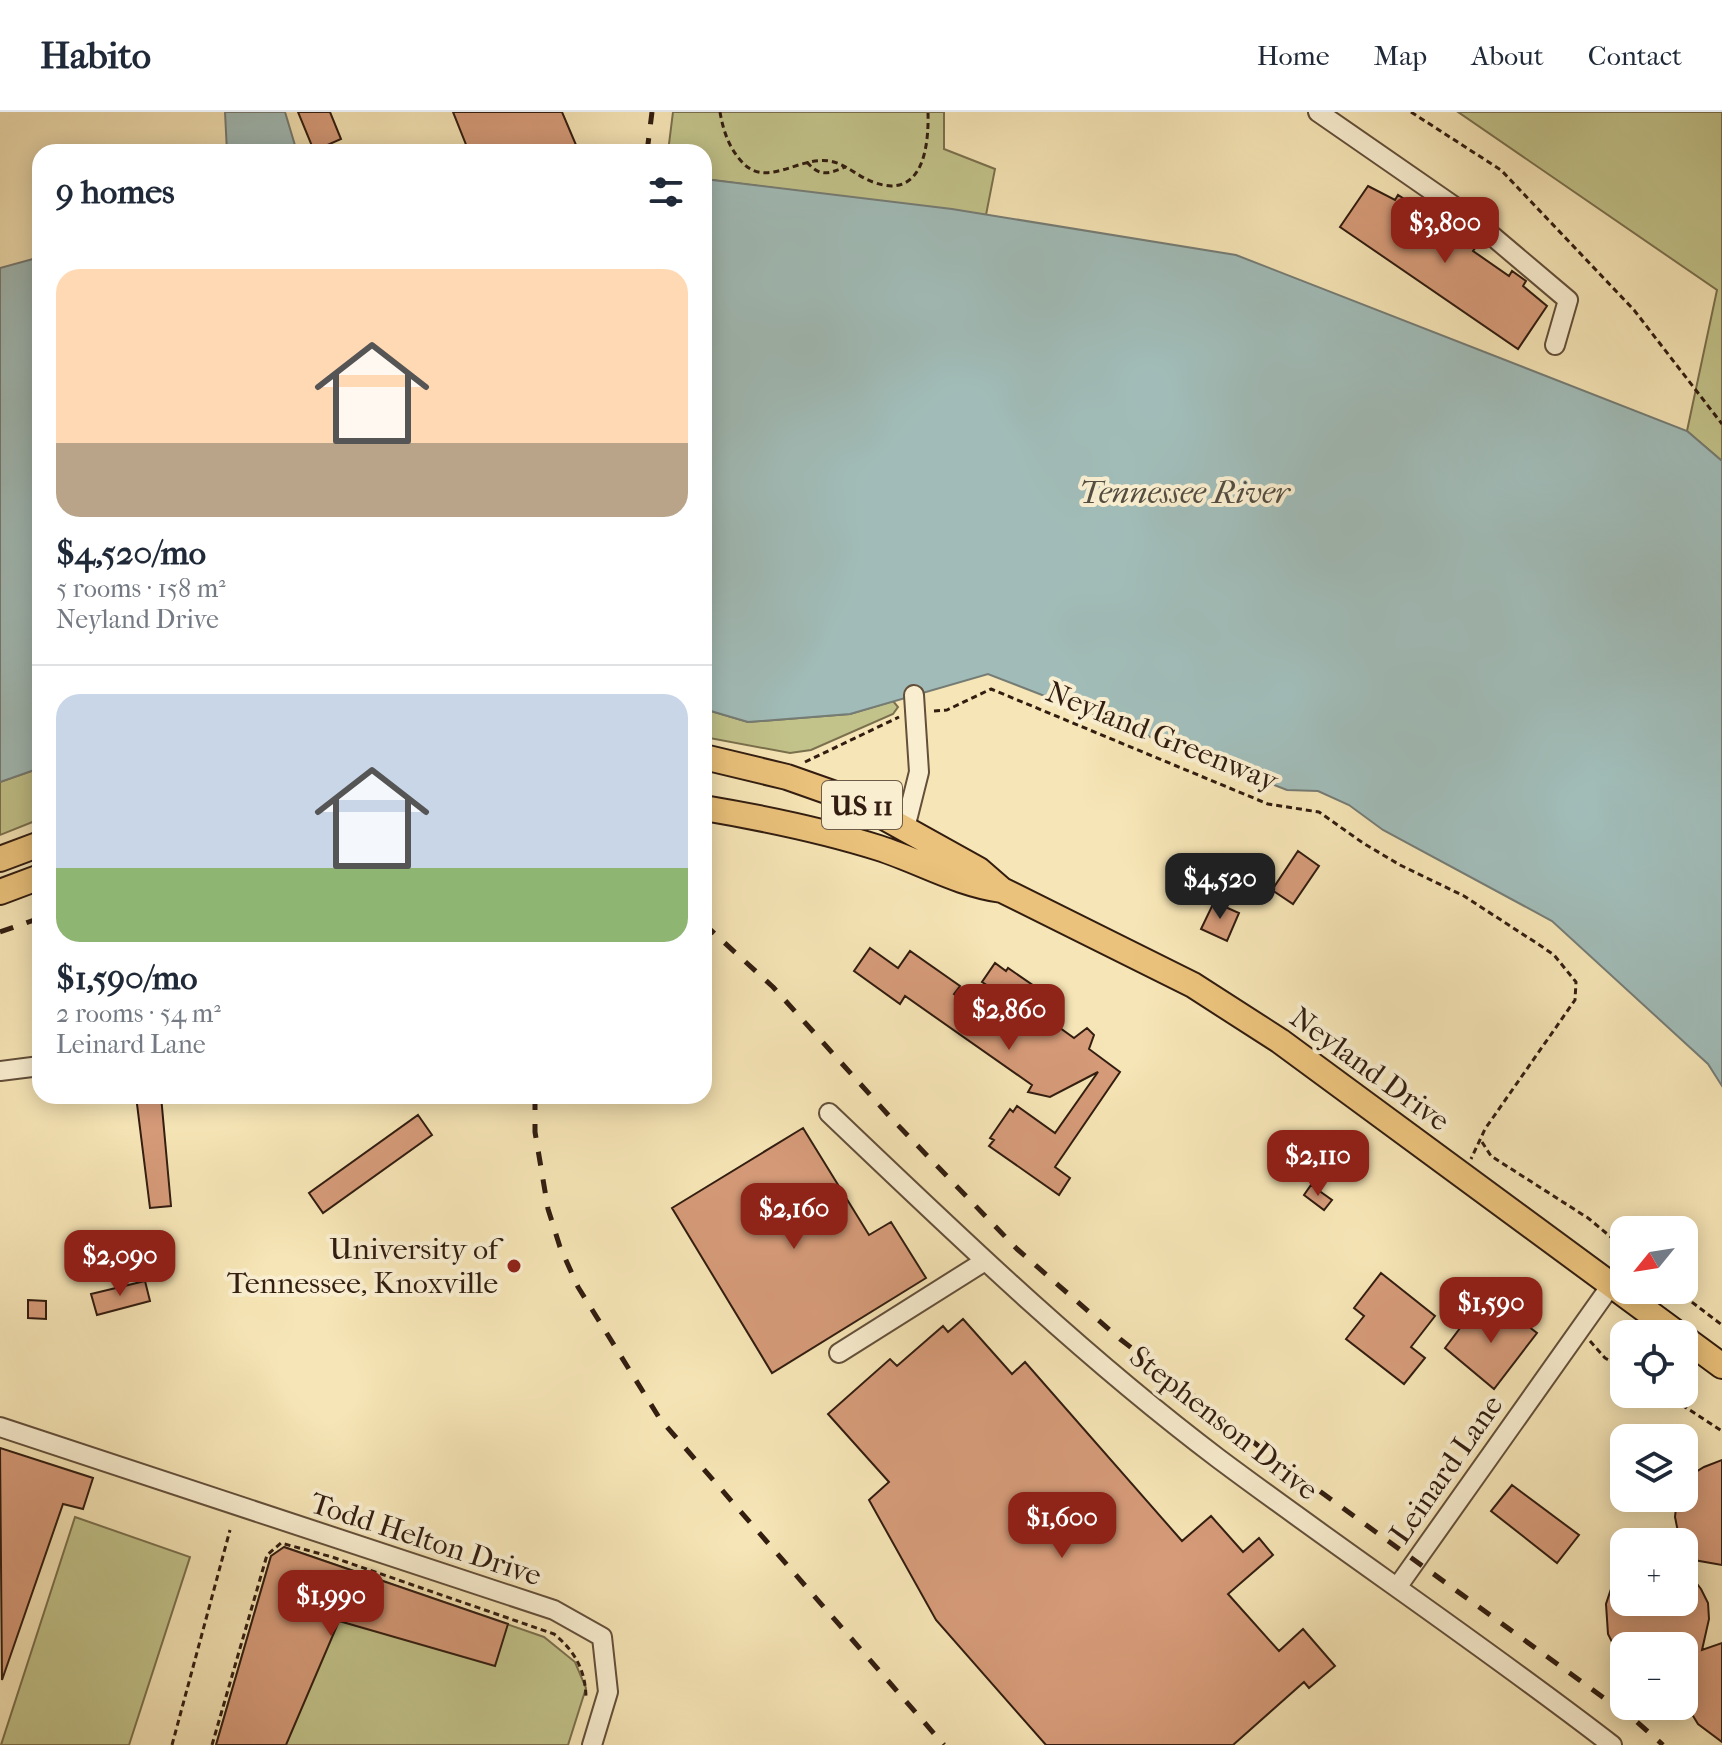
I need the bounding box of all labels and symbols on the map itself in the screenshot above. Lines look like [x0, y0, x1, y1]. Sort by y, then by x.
pin: $3,800 [1380, 197, 1510, 265]
water label: Tennessee River [1079, 474, 1292, 511]
street label: Neyland Greenway [1041, 674, 1284, 799]
road number: US 11 [822, 781, 902, 829]
pin: $4,520 [1155, 853, 1285, 921]
pin: $2,860 [944, 984, 1074, 1052]
street label: Neyland Drive [1283, 1000, 1456, 1139]
pin: $2,110 [1253, 1130, 1383, 1198]
pin: $2,160 [729, 1183, 859, 1251]
north arrow [1610, 1216, 1698, 1304]
pin: $2,090 [55, 1230, 185, 1298]
place label: University of Tennessee, Knoxville [227, 1232, 504, 1301]
marker: University of Tennessee, Knoxville [505, 1257, 523, 1275]
pin: $1,590 [1426, 1277, 1556, 1345]
street label: Stephenson Drive [1123, 1339, 1325, 1508]
street label: Leinard Lane [1383, 1388, 1510, 1550]
street label: Todd Helton Drive [306, 1486, 546, 1593]
pin: $1,600 [997, 1492, 1127, 1560]
pin: $1,990 [266, 1570, 396, 1638]

